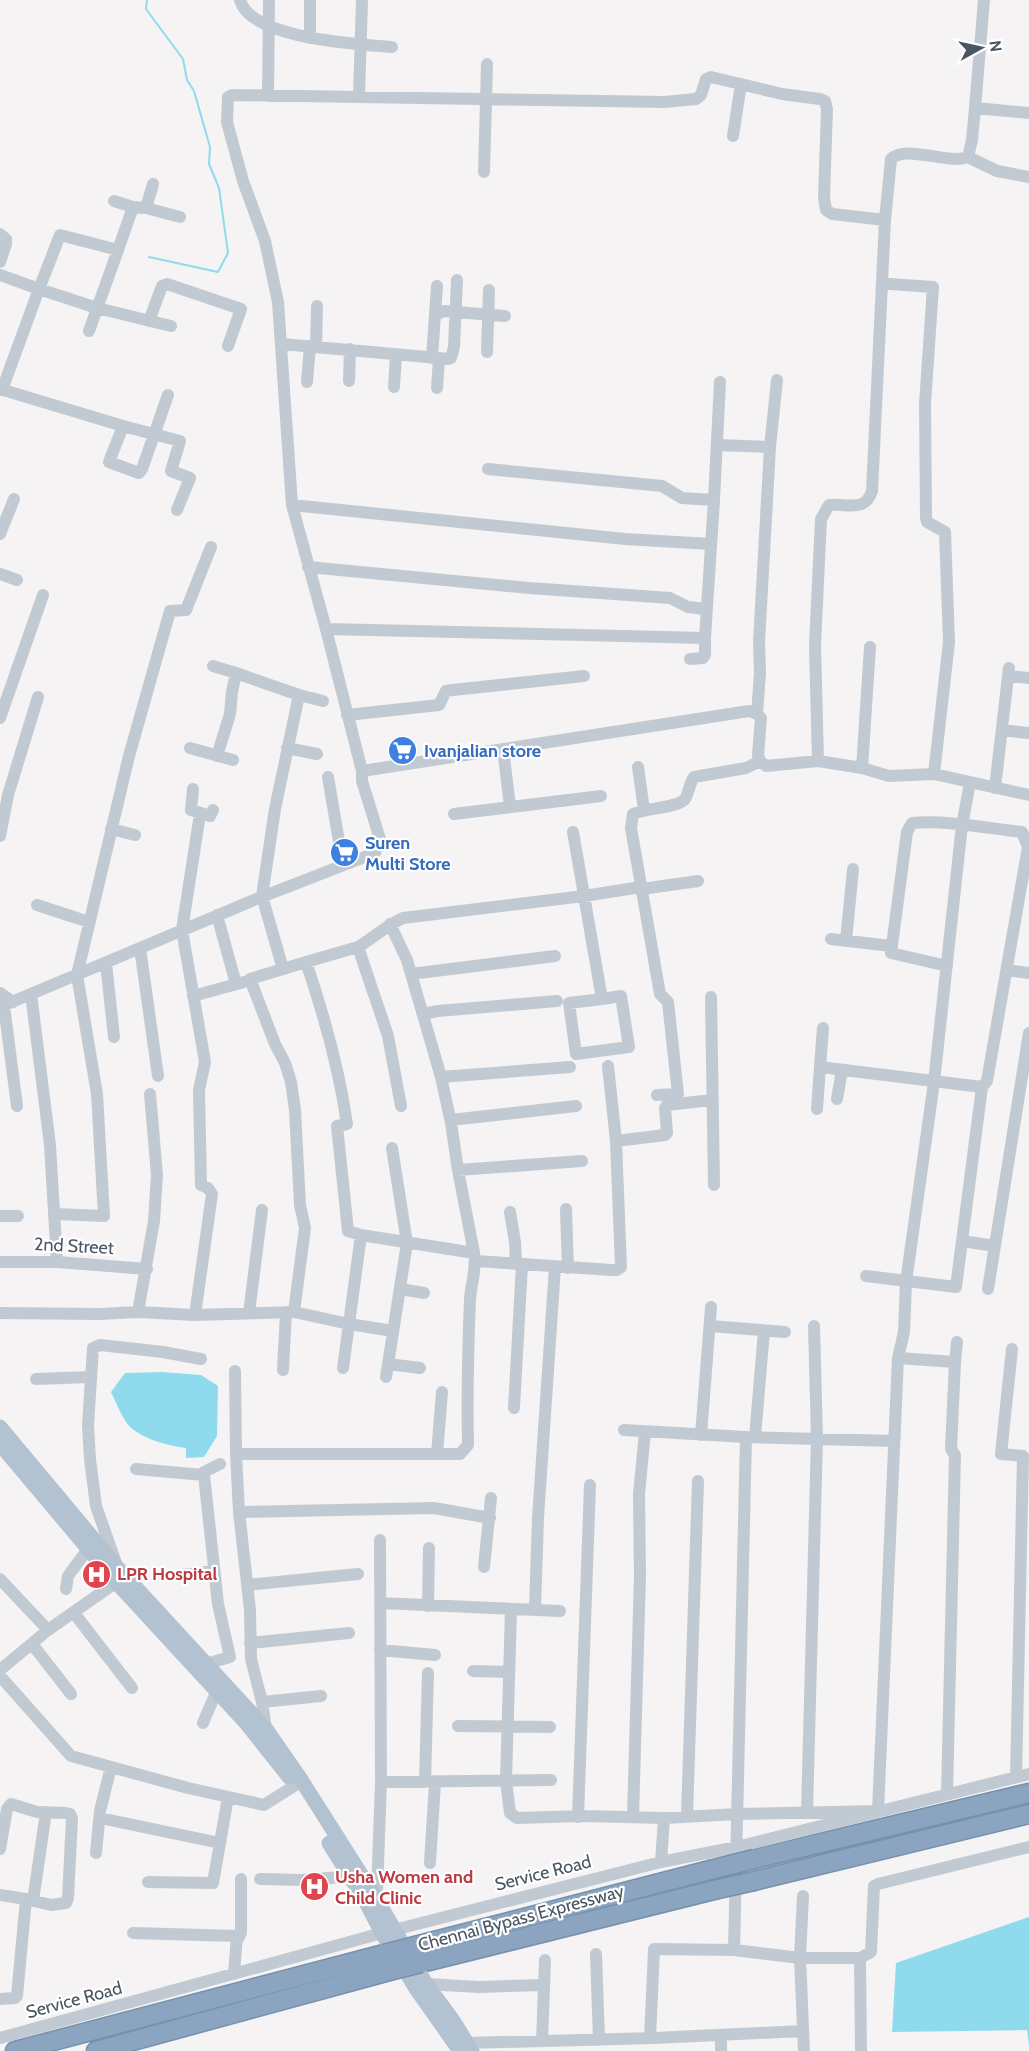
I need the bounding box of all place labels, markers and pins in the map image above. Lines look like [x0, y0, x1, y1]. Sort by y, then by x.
supermarket icon: Ivanjalian store [387, 735, 419, 767]
place label: Ivanjalian store [424, 740, 541, 762]
place label: Suren Multi Store [365, 832, 451, 875]
supermarket icon: Suren Multi Store [328, 837, 360, 869]
hospital icon: LPR Hospital [80, 1558, 112, 1590]
place label: LPR Hospital [117, 1563, 218, 1585]
place label: Usha Women and Child Clinic [335, 1866, 473, 1909]
hospital icon: Usha Women and Child Clinic [298, 1871, 330, 1903]

